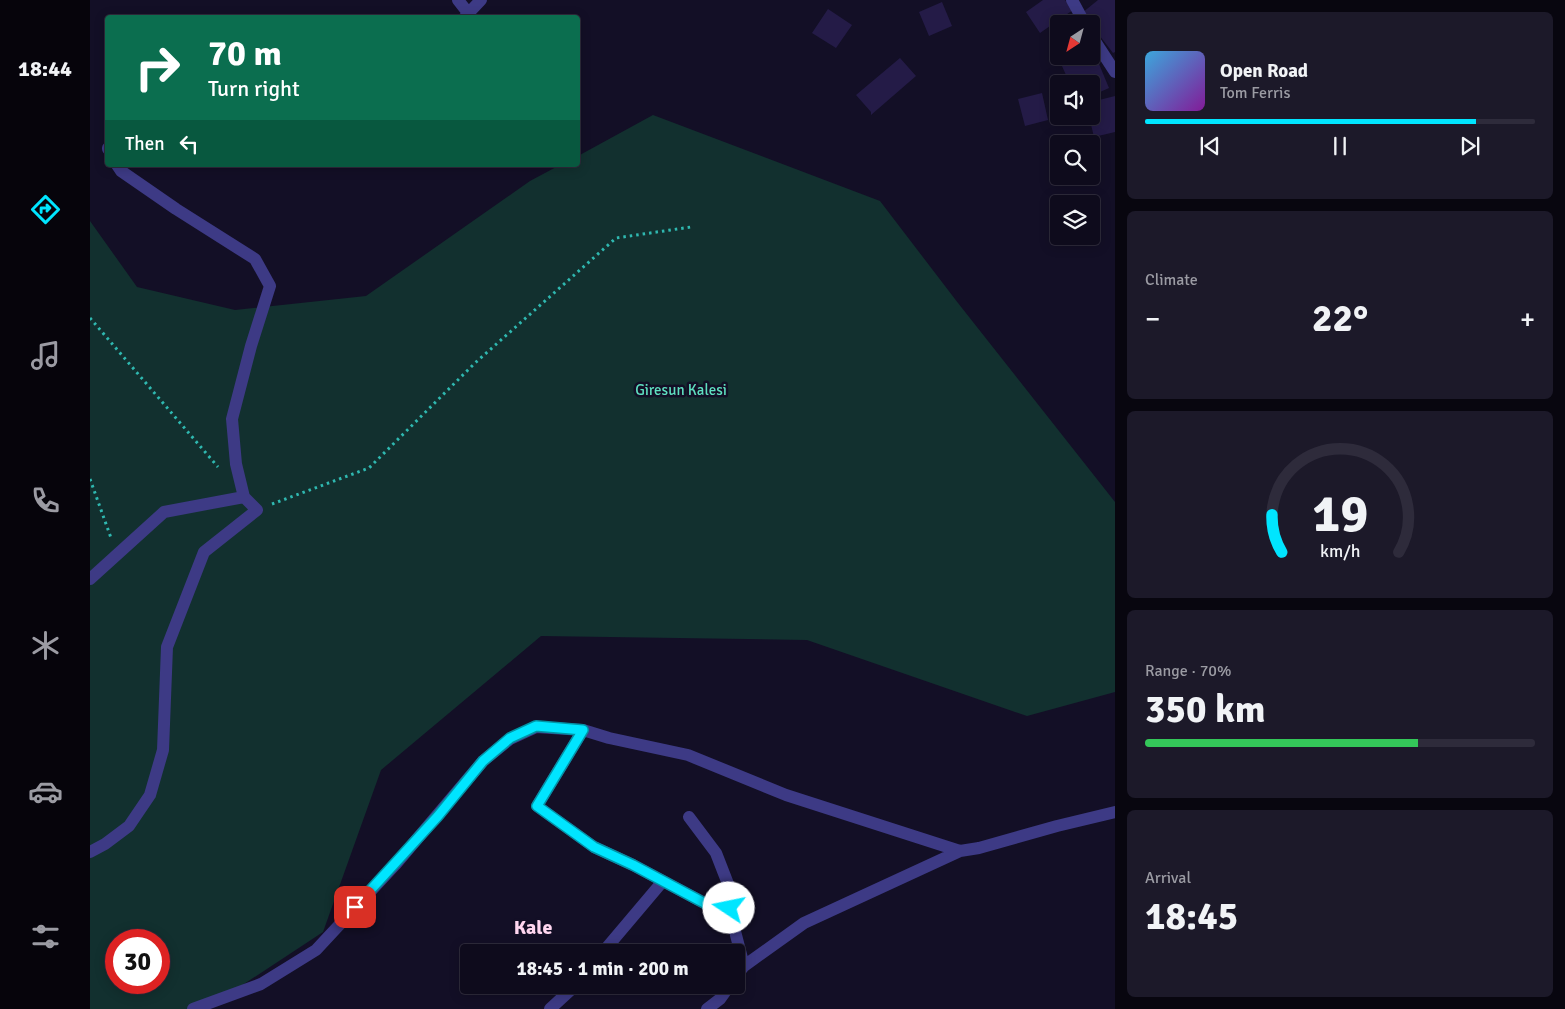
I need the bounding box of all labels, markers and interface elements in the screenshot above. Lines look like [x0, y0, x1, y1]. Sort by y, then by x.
north arrow [1050, 15, 1100, 65]
map controls [1050, 15, 1100, 245]
text: 70 m [208, 32, 282, 75]
icon: right [125, 35, 190, 100]
text: 18:44 [18, 55, 72, 82]
text: Open Road [1220, 59, 1308, 83]
text: Turn right [208, 75, 300, 102]
button: sound [1050, 75, 1100, 125]
text: Tom Ferris [1220, 83, 1290, 103]
icon: left [175, 130, 203, 158]
text: Then [125, 132, 165, 156]
icon: previous [1196, 132, 1224, 160]
icon: pause [1326, 132, 1354, 160]
icon: next [1456, 132, 1484, 160]
button: search [1050, 135, 1100, 185]
icon: directions [28, 192, 63, 227]
button: layers [1050, 195, 1100, 245]
text: Climate [1145, 270, 1198, 290]
text: 22° [1312, 295, 1368, 342]
text: − [1145, 302, 1160, 336]
text: + [1520, 302, 1535, 336]
icon: music [28, 338, 63, 373]
park label: Giresun Kalesi [635, 381, 727, 399]
text: 19 [1312, 482, 1368, 546]
icon: phone [28, 483, 63, 518]
text: km/h [1320, 540, 1360, 562]
icon: climate [28, 628, 63, 663]
text: Range · 70% [1145, 661, 1231, 681]
text: 350 km [1145, 686, 1266, 733]
icon: car [28, 774, 63, 809]
text: Arrival [1145, 868, 1191, 888]
position arrow [702, 881, 754, 933]
pin [334, 886, 376, 928]
icon: arrive [341, 893, 369, 921]
text: 18:45 [1145, 893, 1238, 940]
district label: Kale [514, 915, 552, 940]
icon: filters [28, 919, 63, 954]
speed limit sign: 30 [105, 929, 170, 994]
text: 18:45 · 1 min · 200 m [516, 957, 689, 981]

